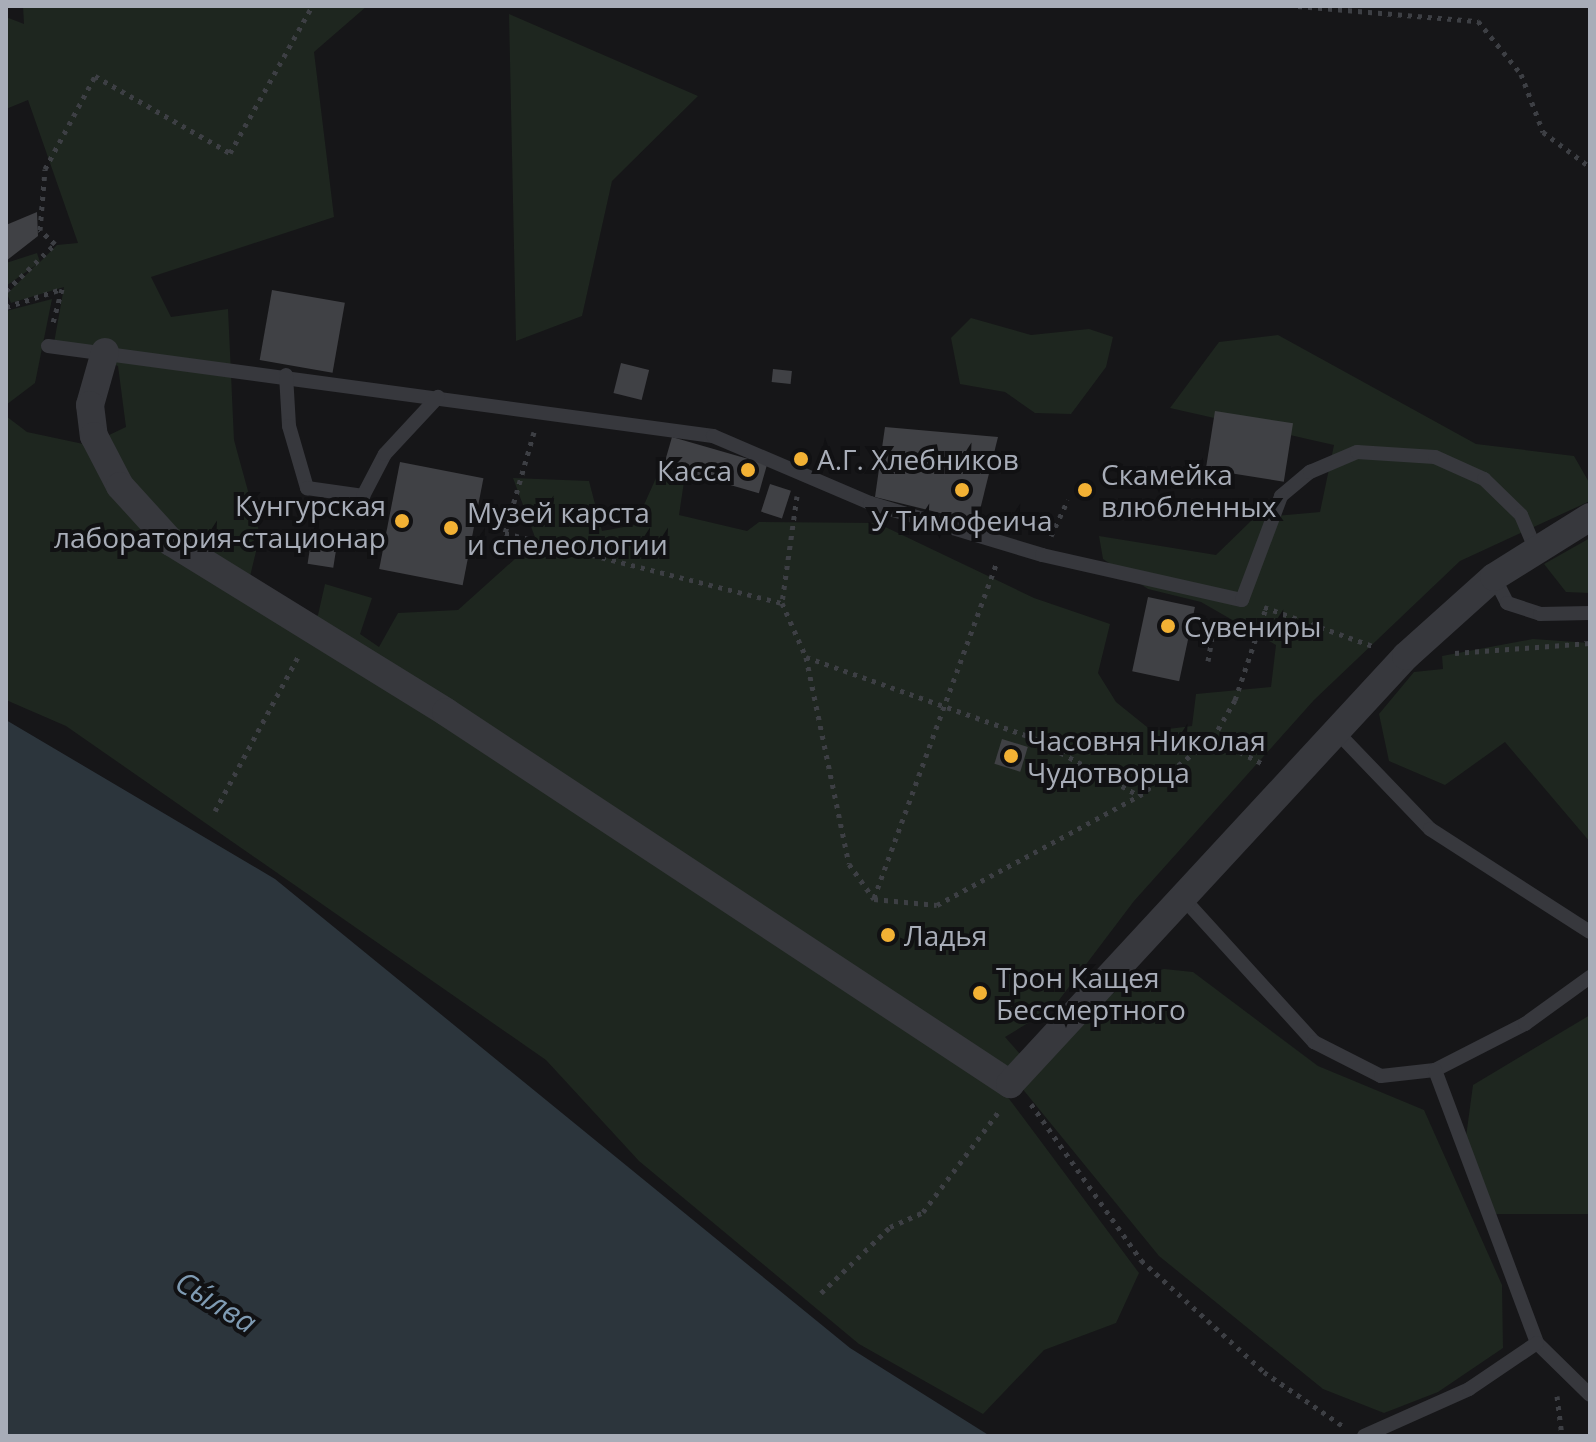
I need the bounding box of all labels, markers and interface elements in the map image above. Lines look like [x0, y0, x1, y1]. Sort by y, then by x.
place label: А.Г. Хлебников [817, 442, 1019, 476]
marker: А.Г. Хлебников [792, 450, 810, 468]
place label: Касса [657, 453, 732, 487]
place label: Скамейка влюбленных [1101, 457, 1276, 523]
marker: Касса [739, 461, 757, 479]
marker: У Тимофеича [953, 481, 971, 499]
marker: Скамейка влюбленных [1076, 481, 1094, 499]
place label: Кунгурская лаборатория-стационар [54, 488, 386, 554]
place label: Музей карста и спелеологии [467, 495, 668, 561]
place label: У Тимофеича [871, 503, 1053, 537]
marker: Кунгурская лаборатория-стационар [393, 512, 411, 530]
marker: Музей карста и спелеологии [442, 519, 460, 537]
place label: Сувениры [1184, 609, 1322, 643]
marker: Сувениры [1159, 617, 1177, 635]
place label: Часовня Николая Чудотворца [1027, 723, 1266, 789]
marker: Часовня Николая Чудотворца [1002, 747, 1020, 765]
place label: Ладья [904, 918, 987, 952]
marker: Ладья [879, 926, 897, 944]
place label: Трон Кащея Бессмертного [996, 960, 1186, 1026]
marker: Трон Кащея Бессмертного [971, 984, 989, 1002]
water label: Сы́лва [169, 1263, 263, 1341]

